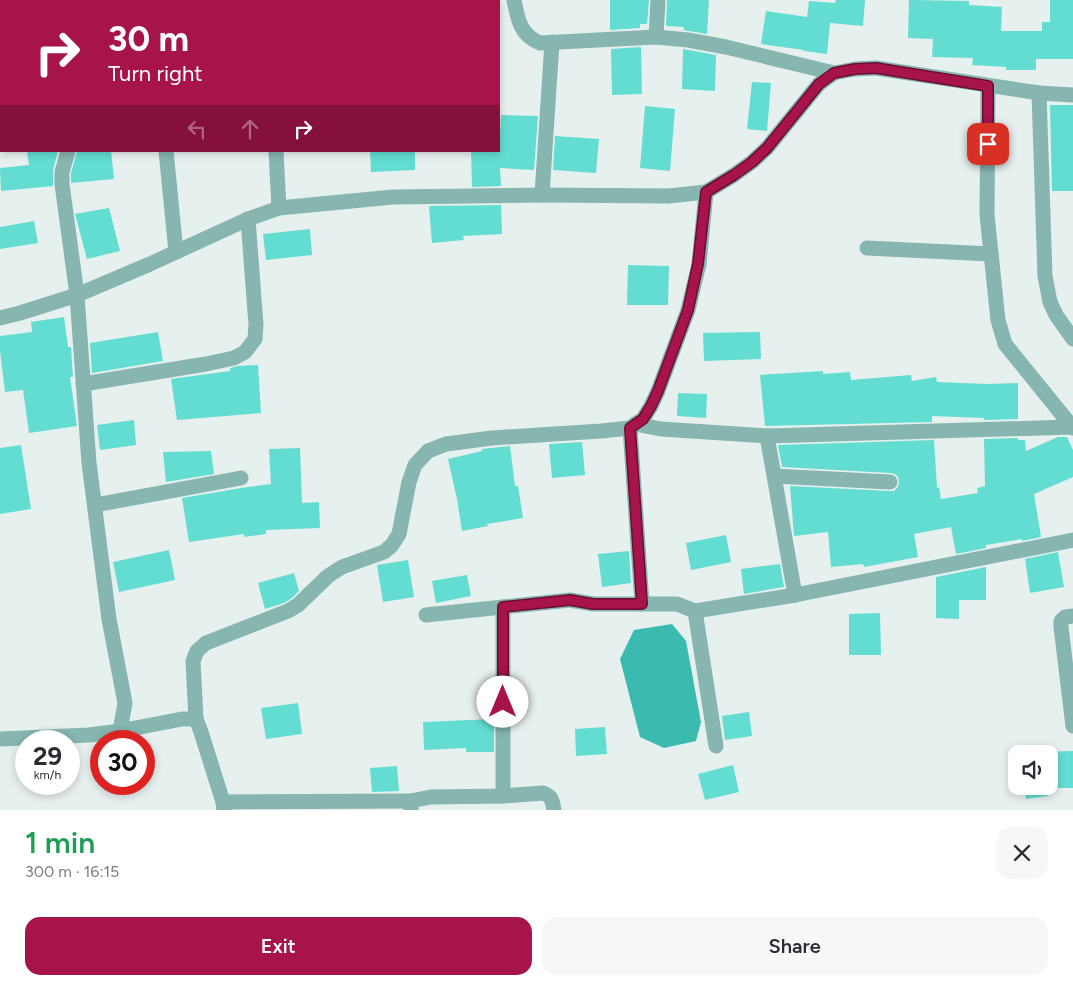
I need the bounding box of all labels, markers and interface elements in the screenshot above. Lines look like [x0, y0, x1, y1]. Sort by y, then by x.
text: 30 m [108, 18, 189, 60]
icon: right [25, 20, 90, 85]
text: Turn right [108, 60, 203, 87]
icon: left [183, 115, 211, 143]
icon: ahead [236, 115, 264, 143]
icon: right [289, 115, 317, 143]
pin [967, 123, 1009, 165]
icon: arrive [974, 130, 1002, 158]
position arrow [476, 675, 528, 727]
speed limit sign: 30 [90, 730, 155, 795]
text: 29 [33, 741, 62, 771]
map controls [1008, 745, 1058, 795]
button: sound [1008, 745, 1058, 795]
text: km/h [34, 768, 61, 782]
text: 1 min [25, 824, 95, 861]
button: close [996, 827, 1048, 879]
text: 300 m · 16:15 [25, 862, 119, 881]
button: Exit [25, 917, 532, 975]
button: Share [542, 917, 1048, 975]

